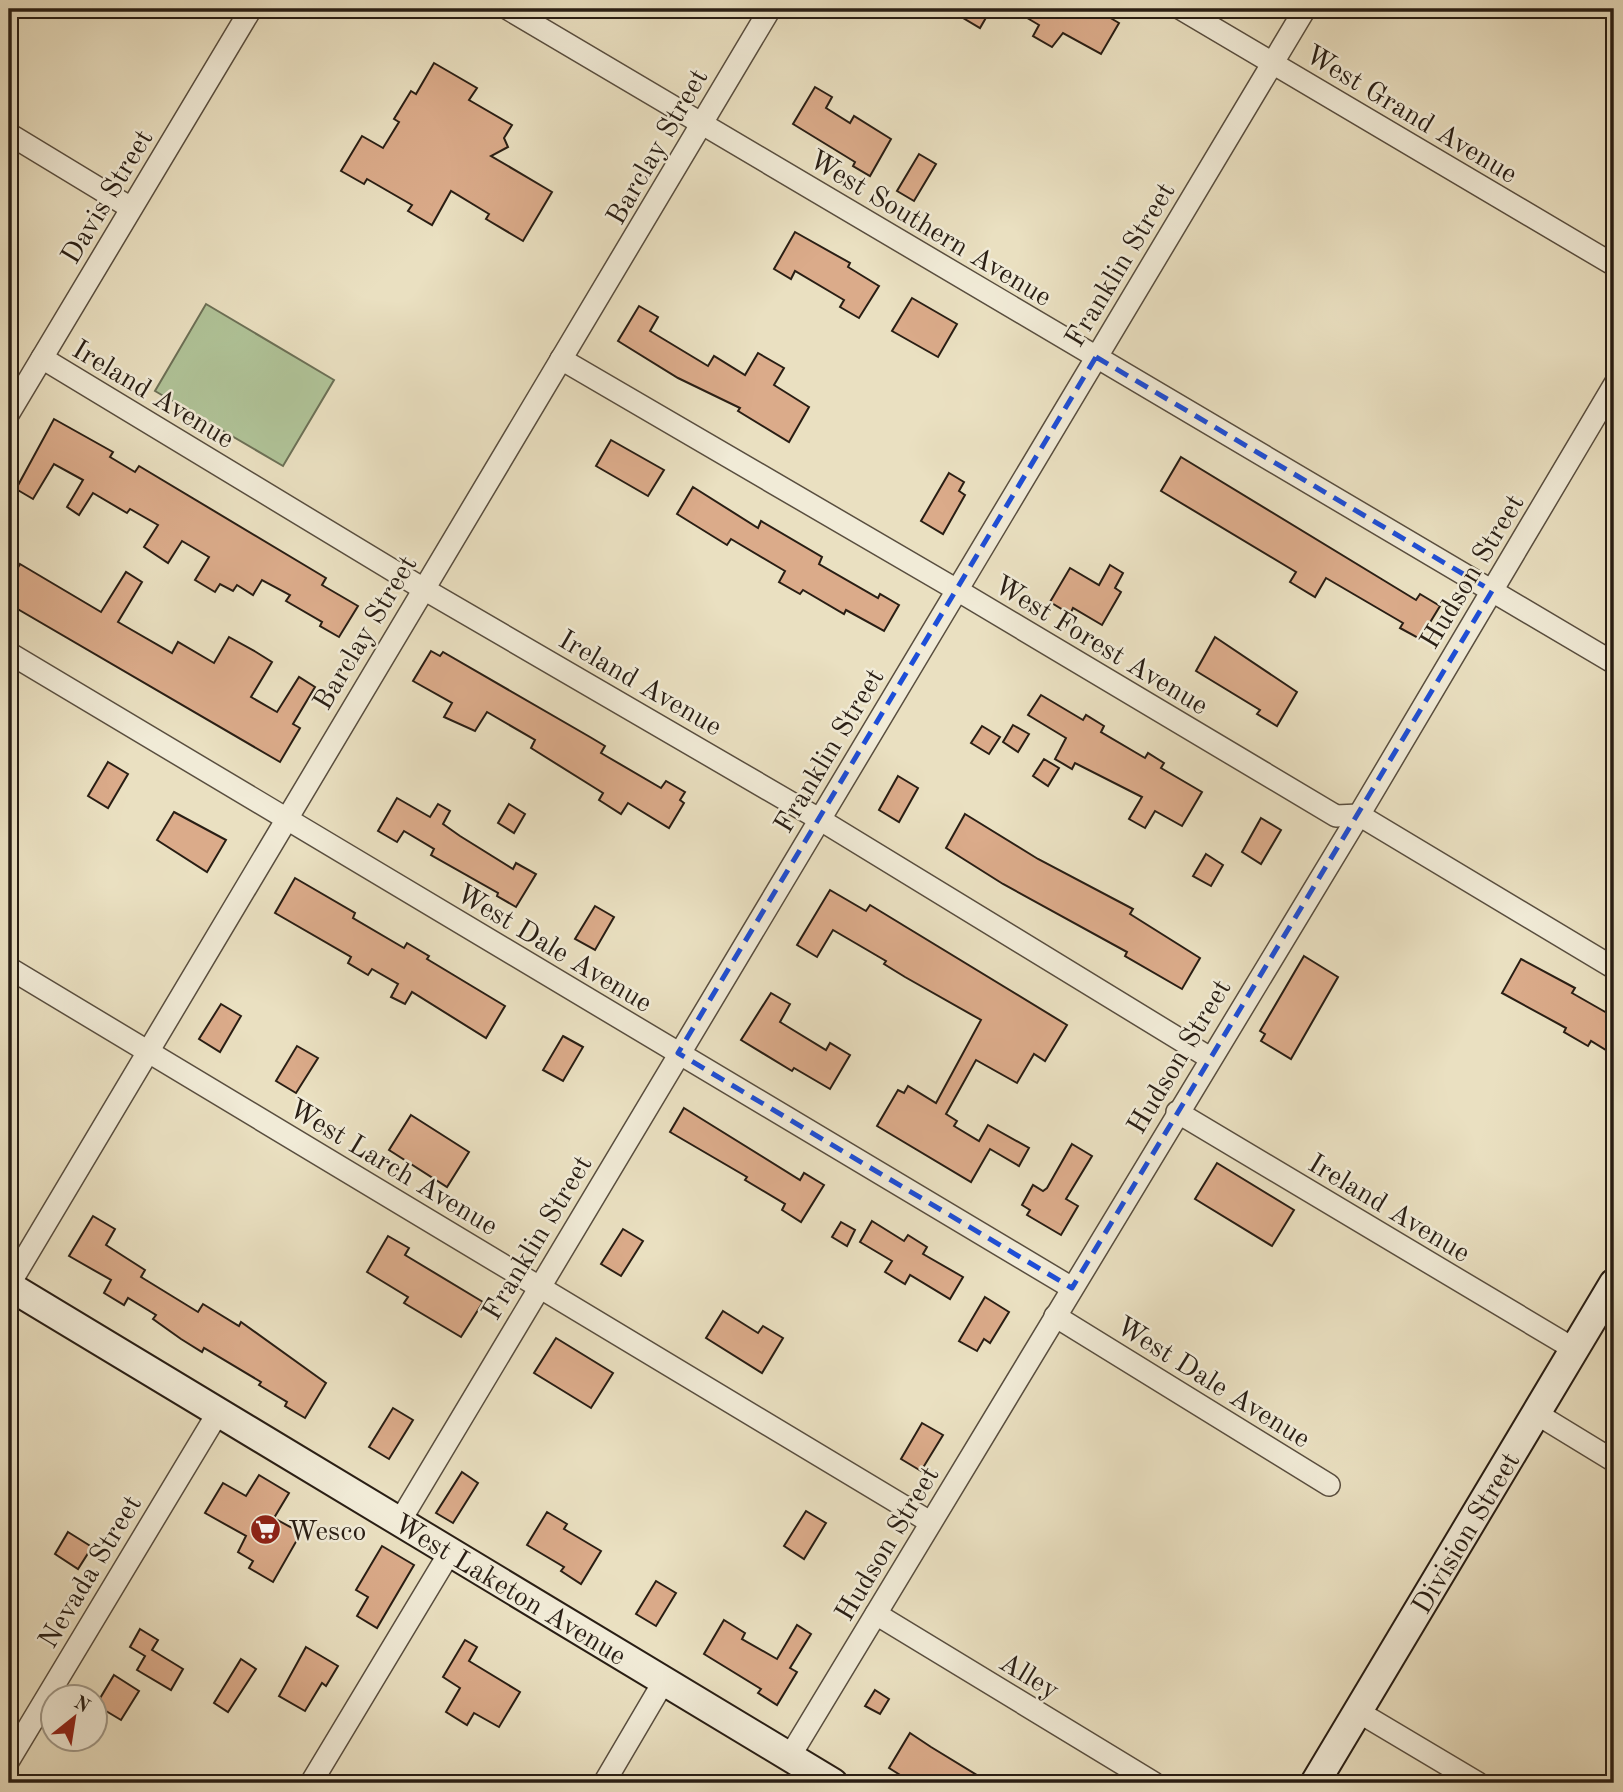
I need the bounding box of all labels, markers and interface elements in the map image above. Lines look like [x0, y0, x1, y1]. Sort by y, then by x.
street label: West Grand Avenue [1300, 41, 1521, 190]
street label: Barclay Street [603, 65, 714, 230]
street label: Davis Street [58, 125, 160, 270]
street label: West Southern Avenue [803, 146, 1056, 313]
street label: Franklin Street [1062, 179, 1182, 353]
street label: Ireland Avenue [67, 336, 238, 455]
street label: Hudson Street [1417, 490, 1531, 655]
street label: Barclay Street [310, 551, 424, 716]
street label: West Forest Avenue [989, 572, 1212, 721]
street label: Ireland Avenue [553, 627, 726, 743]
street label: Franklin Street [771, 665, 891, 839]
street label: West Dale Avenue [451, 880, 656, 1019]
street label: Hudson Street [1124, 975, 1238, 1140]
street label: West Larch Avenue [283, 1095, 502, 1242]
street label: Ireland Avenue [1303, 1150, 1474, 1269]
street label: Franklin Street [479, 1152, 599, 1326]
street label: West Dale Avenue [1111, 1313, 1314, 1454]
street label: Division Street [1409, 1448, 1526, 1619]
street label: Hudson Street [832, 1462, 946, 1627]
street label: Nevada Street [35, 1491, 148, 1654]
street label: West Laketon Avenue [388, 1511, 630, 1672]
supermarket icon: Wesco [248, 1513, 282, 1547]
place label: Wesco [288, 1519, 366, 1547]
street label: Alley [994, 1649, 1063, 1706]
north arrow [38, 1684, 108, 1754]
text: N [70, 1694, 93, 1718]

